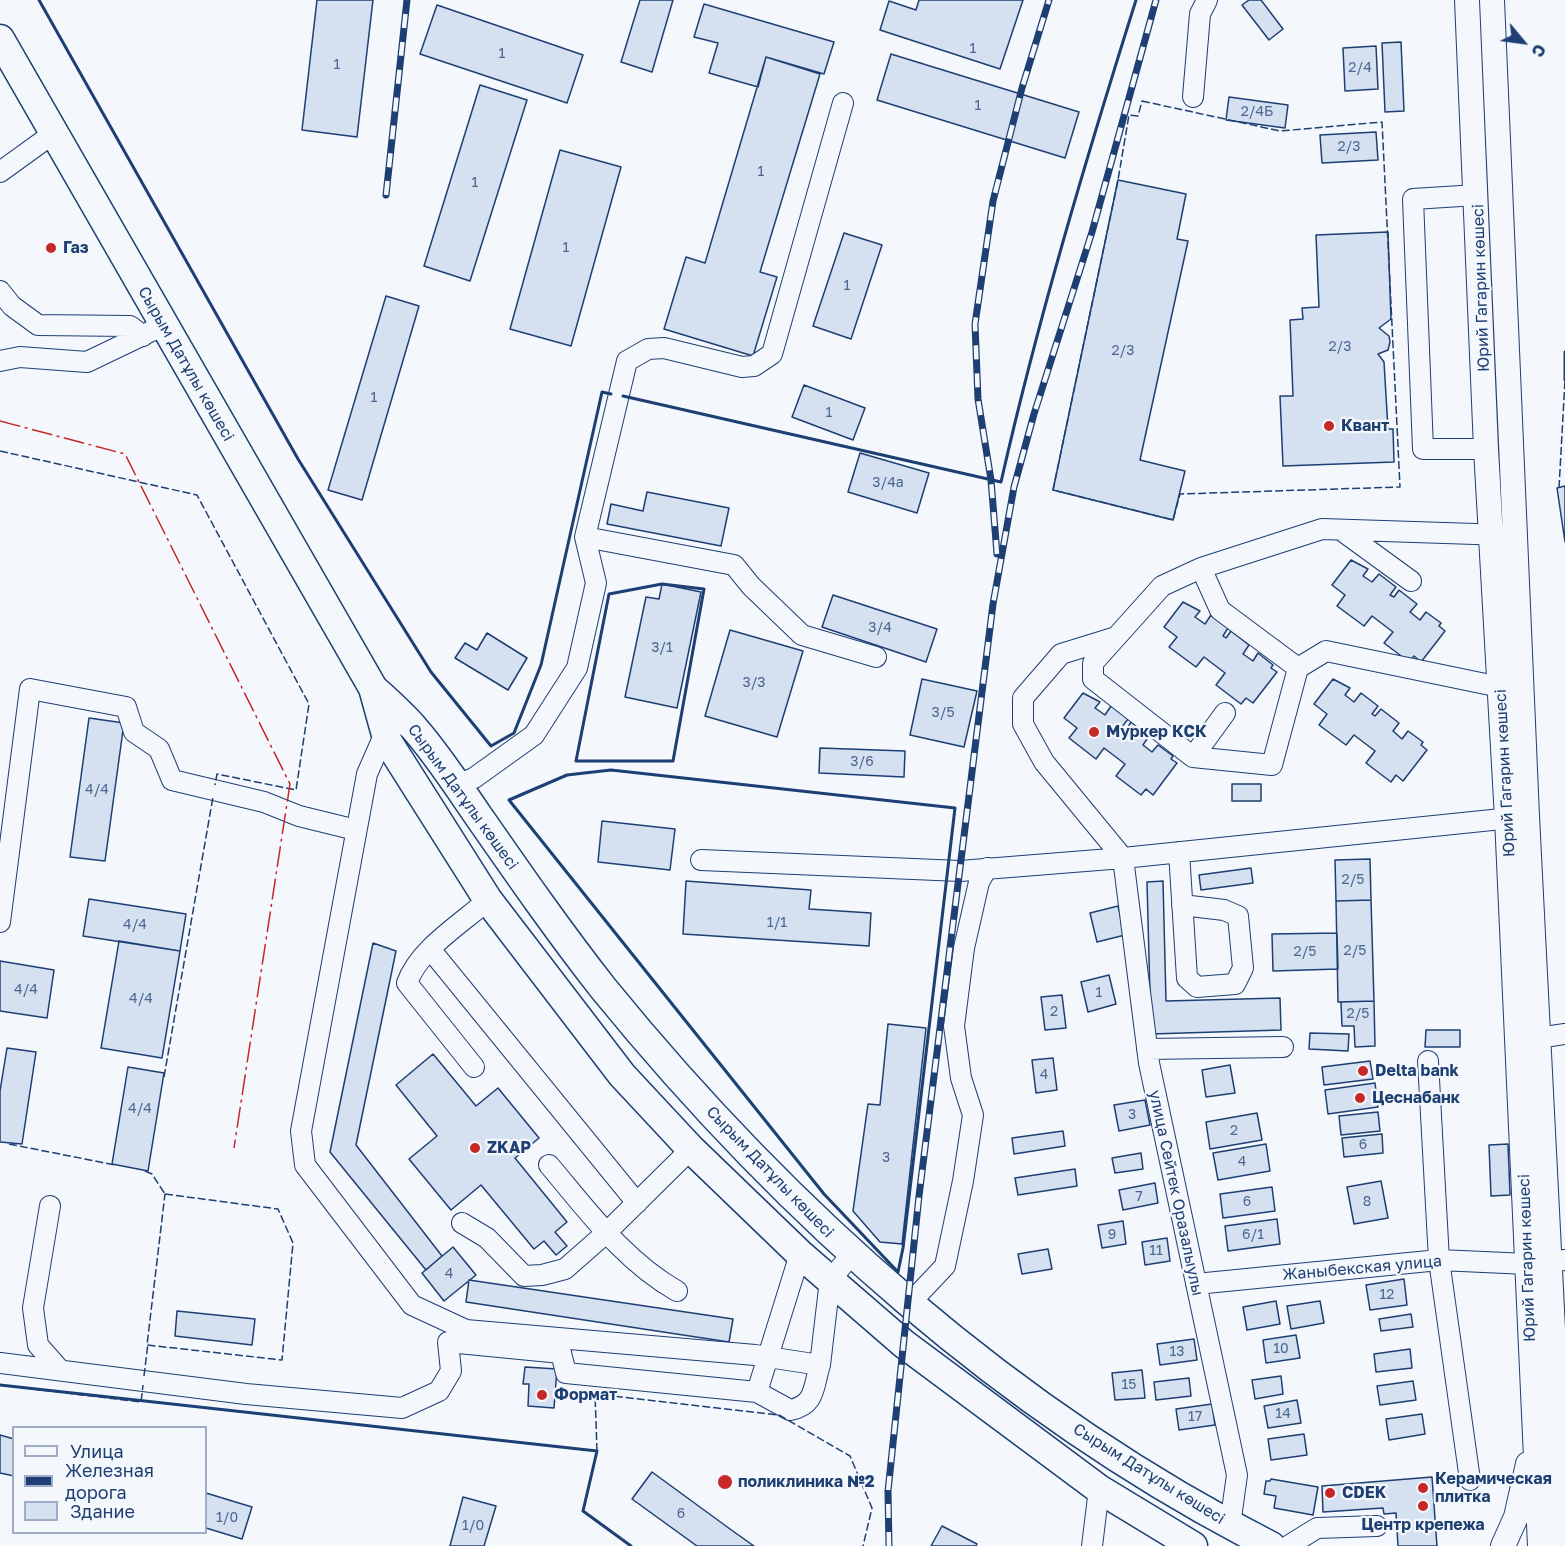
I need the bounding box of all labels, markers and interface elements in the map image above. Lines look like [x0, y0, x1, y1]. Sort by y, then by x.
north arrow [1493, 12, 1553, 72]
house number: 1 [970, 41, 976, 57]
text: С [1527, 41, 1550, 61]
house number: 1 [499, 46, 505, 62]
house number: 1 [334, 57, 340, 73]
house number: 2/4 [1348, 60, 1372, 76]
house number: 1 [975, 98, 981, 114]
house number: 2/4Б [1241, 104, 1273, 120]
house number: 2/3 [1337, 139, 1361, 155]
house number: 1 [758, 164, 764, 180]
house number: 1 [472, 175, 478, 191]
street label: Юрий Гагарин көшесі [1468, 204, 1494, 372]
place label: Газ [63, 238, 89, 258]
house number: 1 [563, 240, 569, 256]
marker: Газ [44, 241, 58, 255]
house number: 1 [844, 278, 850, 294]
street label: Сырым Датұлы көшесі [134, 283, 238, 445]
house number: 2/3 [1328, 339, 1352, 355]
house number: 2/3 [1111, 343, 1135, 359]
house number: 1 [371, 390, 377, 406]
house number: 1 [826, 405, 832, 421]
place label: Квант [1341, 416, 1389, 436]
marker: Квант [1322, 419, 1336, 433]
house number: 3/4а [872, 475, 904, 491]
house number: 3/4 [868, 620, 892, 636]
house number: 3/1 [651, 640, 673, 656]
house number: 3/3 [742, 675, 766, 691]
street label: Юрий Гагарин көшесі [1491, 689, 1519, 857]
house number: 3/5 [931, 705, 955, 721]
street label: Сырым Датұлы көшесі [404, 720, 522, 874]
place label: Муркер КСК [1106, 722, 1207, 742]
marker: Муркер КСК [1087, 725, 1101, 739]
house number: 3/6 [850, 754, 874, 770]
house number: 4/4 [85, 782, 109, 798]
house number: 2/5 [1342, 872, 1364, 888]
house number: 1/1 [767, 915, 787, 931]
house number: 4/4 [123, 917, 147, 933]
house number: 2/5 [1344, 943, 1366, 959]
house number: 2/5 [1294, 944, 1316, 960]
house number: 4/4 [14, 982, 38, 998]
house number: 1 [1096, 985, 1102, 1001]
house number: 4/4 [129, 991, 153, 1007]
house number: 2 [1050, 1004, 1058, 1020]
house number: 2/5 [1347, 1006, 1369, 1022]
place label: Delta bank [1375, 1061, 1459, 1081]
marker: Delta bank [1356, 1064, 1370, 1078]
house number: 4 [1040, 1067, 1048, 1083]
street label: улица Сейтек Оразалыулы [1145, 1088, 1207, 1298]
place label: Цеснабанк [1372, 1088, 1460, 1108]
marker: Цеснабанк [1353, 1091, 1367, 1105]
house number: 4/4 [128, 1101, 152, 1117]
street label: Сырым Датұлы көшесі [702, 1102, 838, 1242]
house number: 3 [1128, 1107, 1136, 1123]
house number: 2 [1230, 1123, 1238, 1139]
house number: 6 [1359, 1137, 1367, 1153]
place label: ZKAP [487, 1138, 531, 1158]
marker: ZKAP [468, 1141, 482, 1155]
house number: 3 [882, 1150, 890, 1166]
house number: 4 [1238, 1154, 1246, 1170]
street label: Юрий Гагарин көшесі [1514, 1174, 1540, 1342]
house number: 7 [1135, 1189, 1143, 1205]
house number: 6 [1243, 1194, 1251, 1210]
house number: 8 [1363, 1194, 1371, 1210]
house number: 9 [1108, 1227, 1116, 1243]
house number: 6/1 [1242, 1227, 1264, 1243]
house number: 11 [1149, 1243, 1163, 1259]
street label: Жаныбекская улица [1281, 1251, 1443, 1285]
house number: 4 [445, 1266, 453, 1282]
house number: 12 [1380, 1287, 1394, 1303]
house number: 10 [1273, 1341, 1289, 1357]
house number: 13 [1170, 1344, 1184, 1360]
house number: 15 [1122, 1377, 1136, 1393]
place label: Формат [554, 1385, 617, 1405]
marker: Формат [535, 1388, 549, 1402]
house number: 14 [1275, 1406, 1291, 1422]
house number: 17 [1188, 1409, 1202, 1425]
street label: Сырым Датұлы көшесі [1070, 1419, 1228, 1529]
legend [12, 1426, 207, 1534]
text: Улица [70, 1440, 124, 1462]
text: Железная дорога [65, 1459, 154, 1503]
place label: Керамическая плитка [1435, 1469, 1552, 1507]
place label: поликлиника №2 [738, 1472, 875, 1492]
marker: поликлиника №2 [716, 1473, 734, 1491]
marker: Керамическая плитка [1416, 1481, 1430, 1495]
place label: CDEK [1342, 1483, 1386, 1503]
marker: CDEK [1323, 1486, 1337, 1500]
marker: Центр крепежа [1416, 1499, 1430, 1513]
text: Здание [70, 1500, 135, 1522]
house number: 6 [677, 1506, 685, 1522]
house number: 1/0 [216, 1510, 238, 1526]
place label: Центр крепежа [1361, 1515, 1485, 1535]
house number: 1/0 [462, 1518, 484, 1534]

